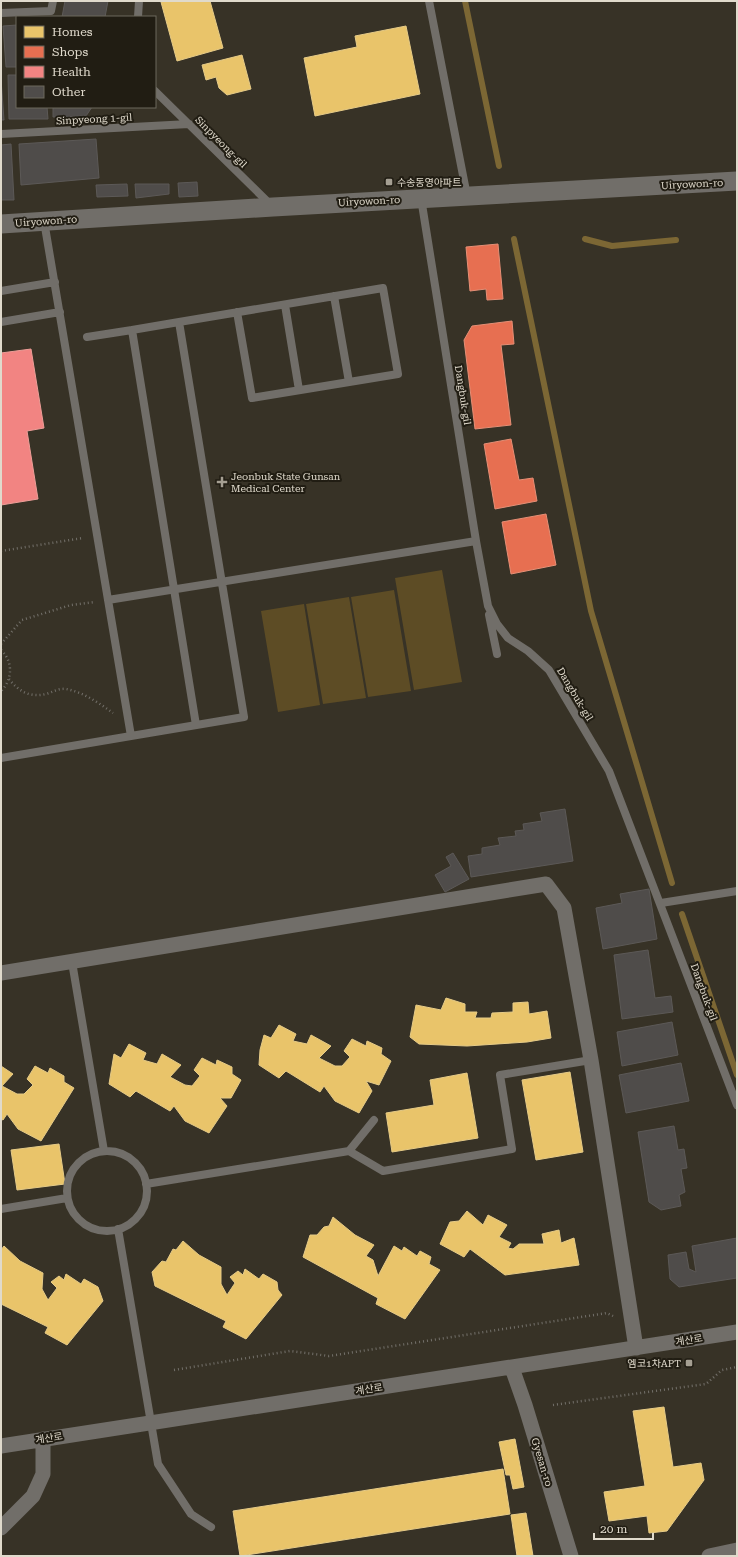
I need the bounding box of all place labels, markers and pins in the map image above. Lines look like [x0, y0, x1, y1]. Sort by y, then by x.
marker: 수송동영아파트 [384, 177, 394, 187]
place label: 수송동영아파트 [397, 177, 461, 188]
place label: Jeonbuk State Gunsan Medical Center [231, 471, 341, 494]
marker: Jeonbuk State Gunsan Medical Center [216, 476, 228, 488]
place label: 엠코1차APT [628, 1358, 681, 1369]
marker: 엠코1차APT [684, 1358, 694, 1368]

